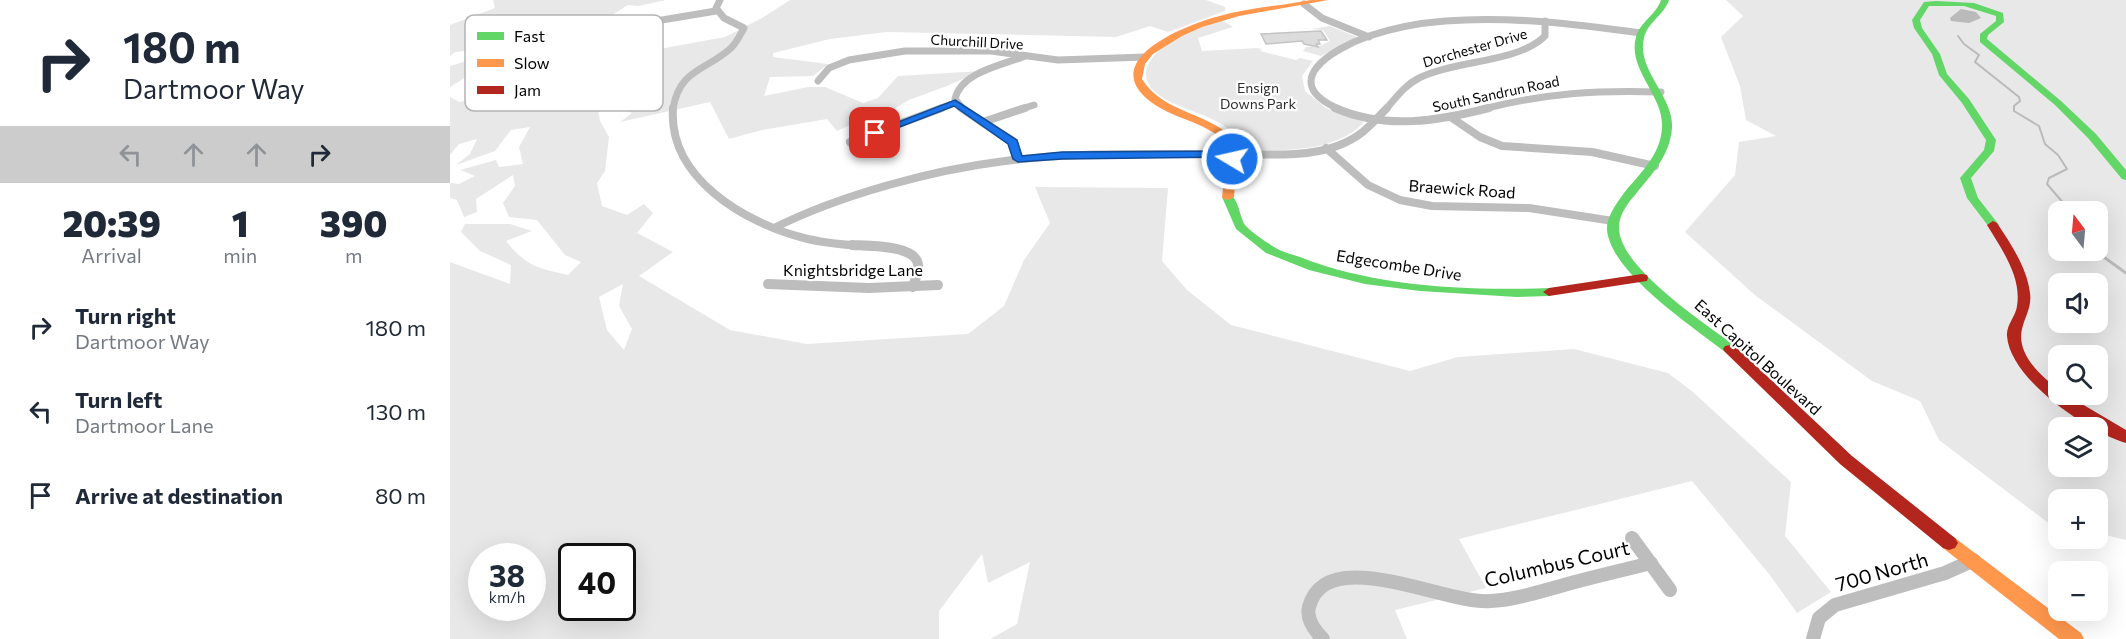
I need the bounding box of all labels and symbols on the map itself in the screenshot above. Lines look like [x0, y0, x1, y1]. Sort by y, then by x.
legend [465, 15, 663, 111]
street label: Dorchester Drive [1421, 24, 1529, 71]
text: Fast [514, 26, 545, 45]
street label: Churchill Drive [930, 31, 1024, 52]
text: Slow [514, 53, 550, 72]
street label: South Sandrun Road [1431, 72, 1561, 115]
park label: Ensign Downs Park [1220, 79, 1296, 112]
text: Jam [514, 80, 541, 99]
pin [849, 107, 900, 158]
position arrow [1200, 127, 1264, 191]
street label: Braewick Road [1408, 175, 1516, 202]
north arrow [2048, 201, 2108, 261]
street label: Edgecombe Drive [1335, 245, 1463, 284]
street label: Knightsbridge Lane [783, 260, 923, 279]
street label: East Capitol Boulevard [1691, 295, 1826, 418]
street label: Columbus Court [1482, 535, 1632, 591]
speed limit sign: 40 [558, 543, 636, 621]
street label: 700 North [1833, 546, 1931, 596]

